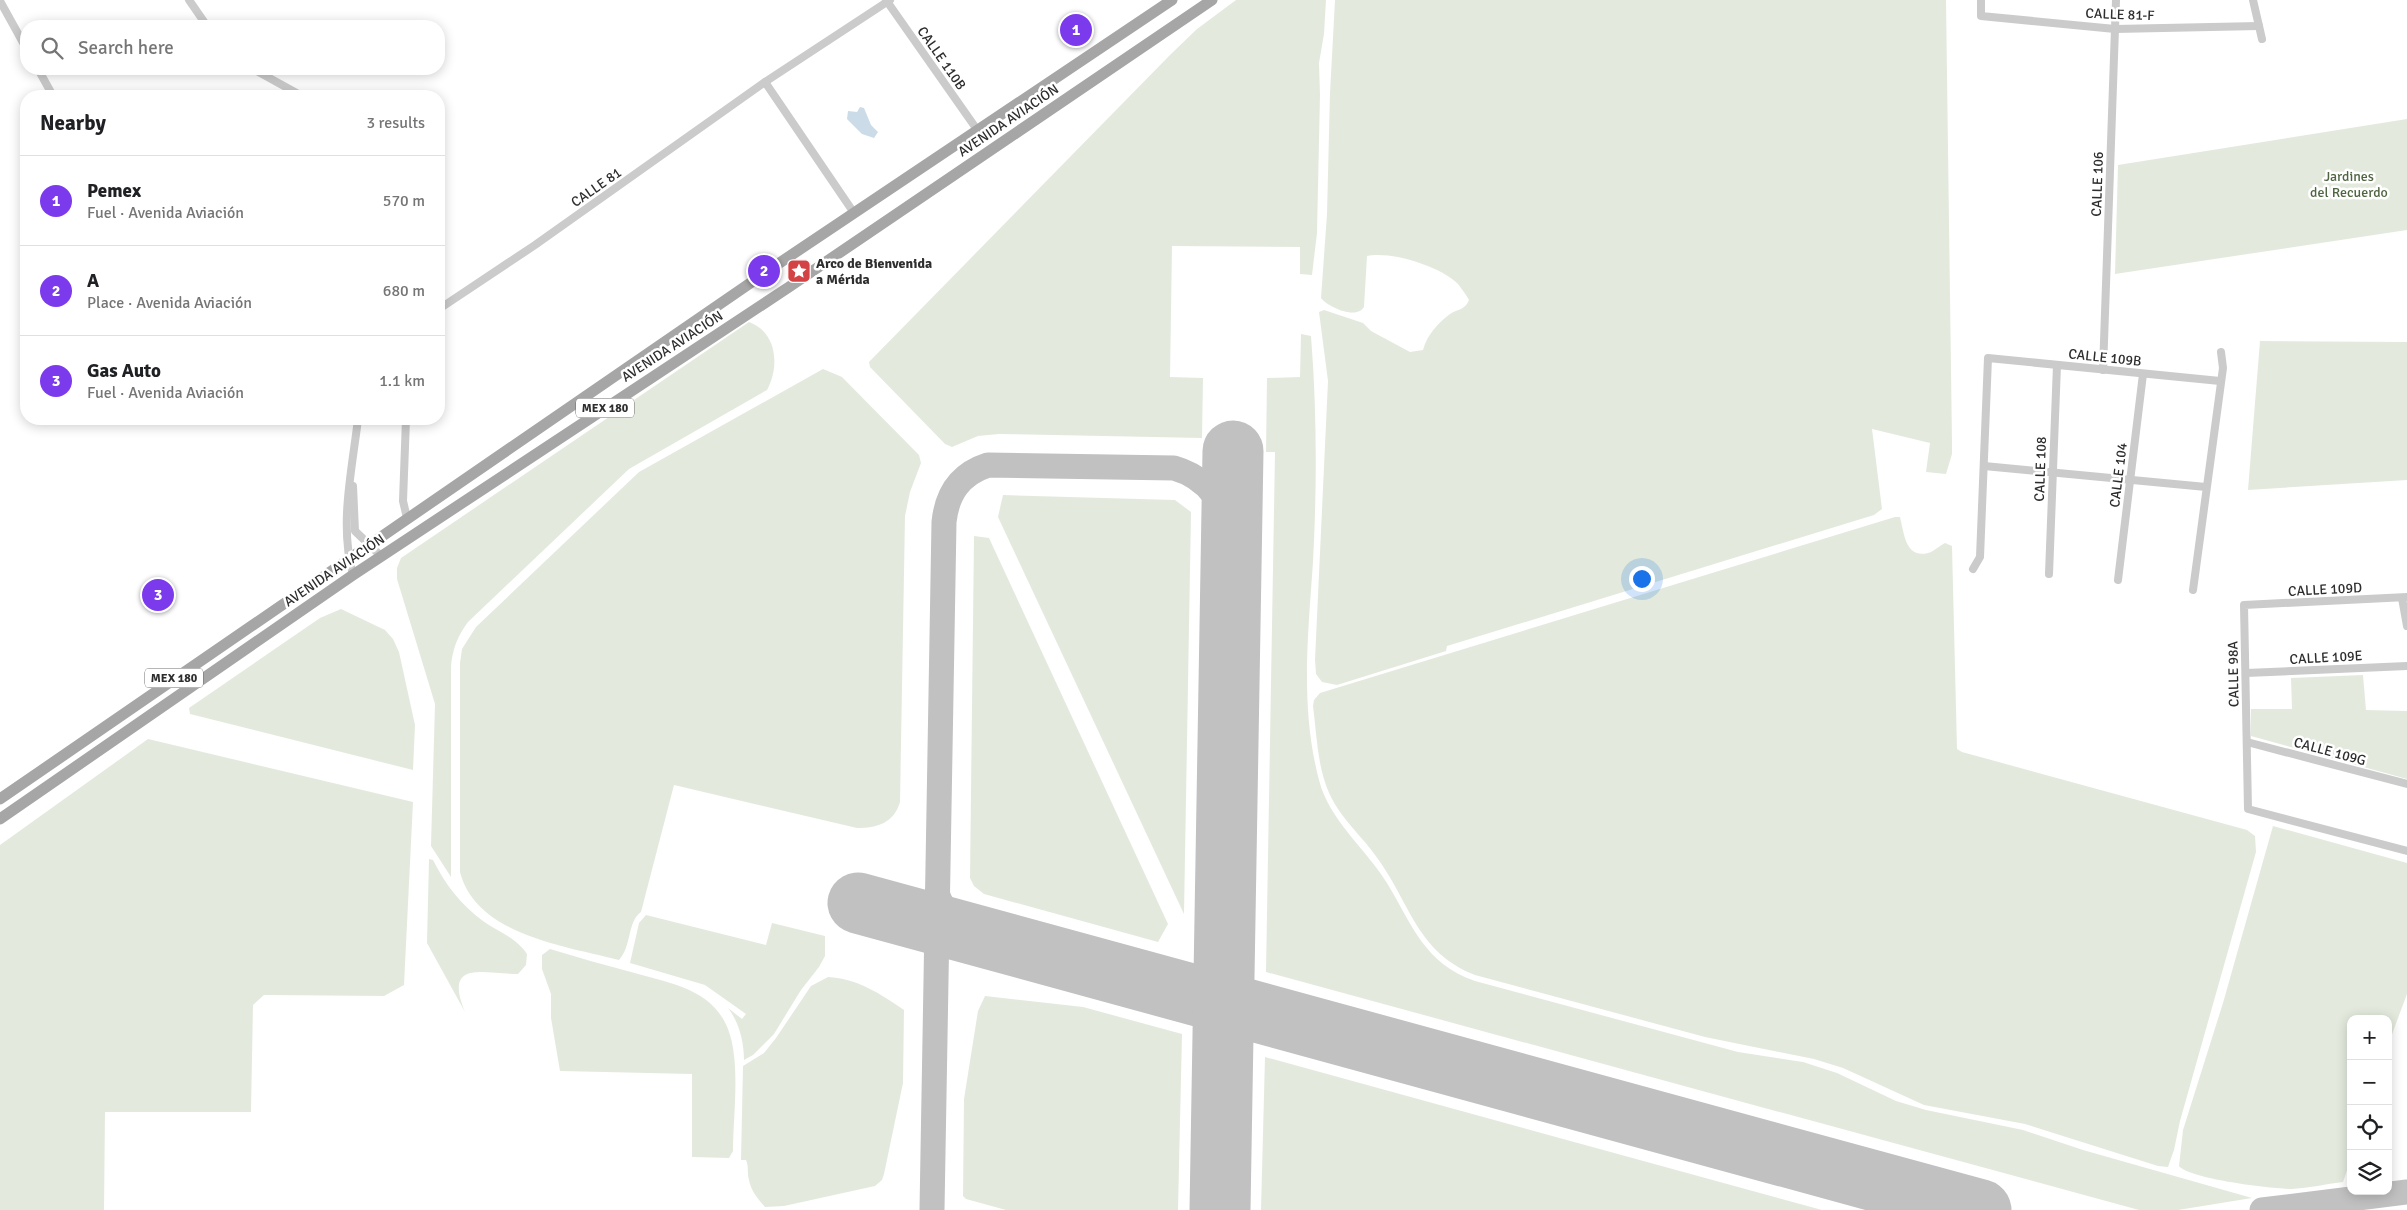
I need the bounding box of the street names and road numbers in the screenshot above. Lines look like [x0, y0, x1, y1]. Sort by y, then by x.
street label: CALLE 81-F [2085, 5, 2155, 24]
street label: CALLE 110B [914, 23, 970, 93]
street label: AVENIDA AVIACIÓN [955, 80, 1062, 160]
street label: CALLE 106 [2088, 151, 2107, 217]
street label: CALLE 81 [568, 164, 625, 211]
street label: AVENIDA AVIACIÓN [618, 307, 726, 386]
street label: CALLE 109B [2068, 345, 2142, 370]
road number: MEX 180 [576, 398, 634, 418]
street label: CALLE 108 [2031, 436, 2050, 502]
street label: CALLE 104 [2106, 441, 2131, 508]
street label: AVENIDA AVIACIÓN [281, 530, 388, 610]
street label: CALLE 109D [2288, 579, 2362, 600]
street label: CALLE 98A [2224, 640, 2243, 707]
street label: CALLE 109E [2289, 647, 2363, 668]
road number: MEX 180 [145, 668, 203, 688]
street label: CALLE 109G [2292, 734, 2368, 769]

